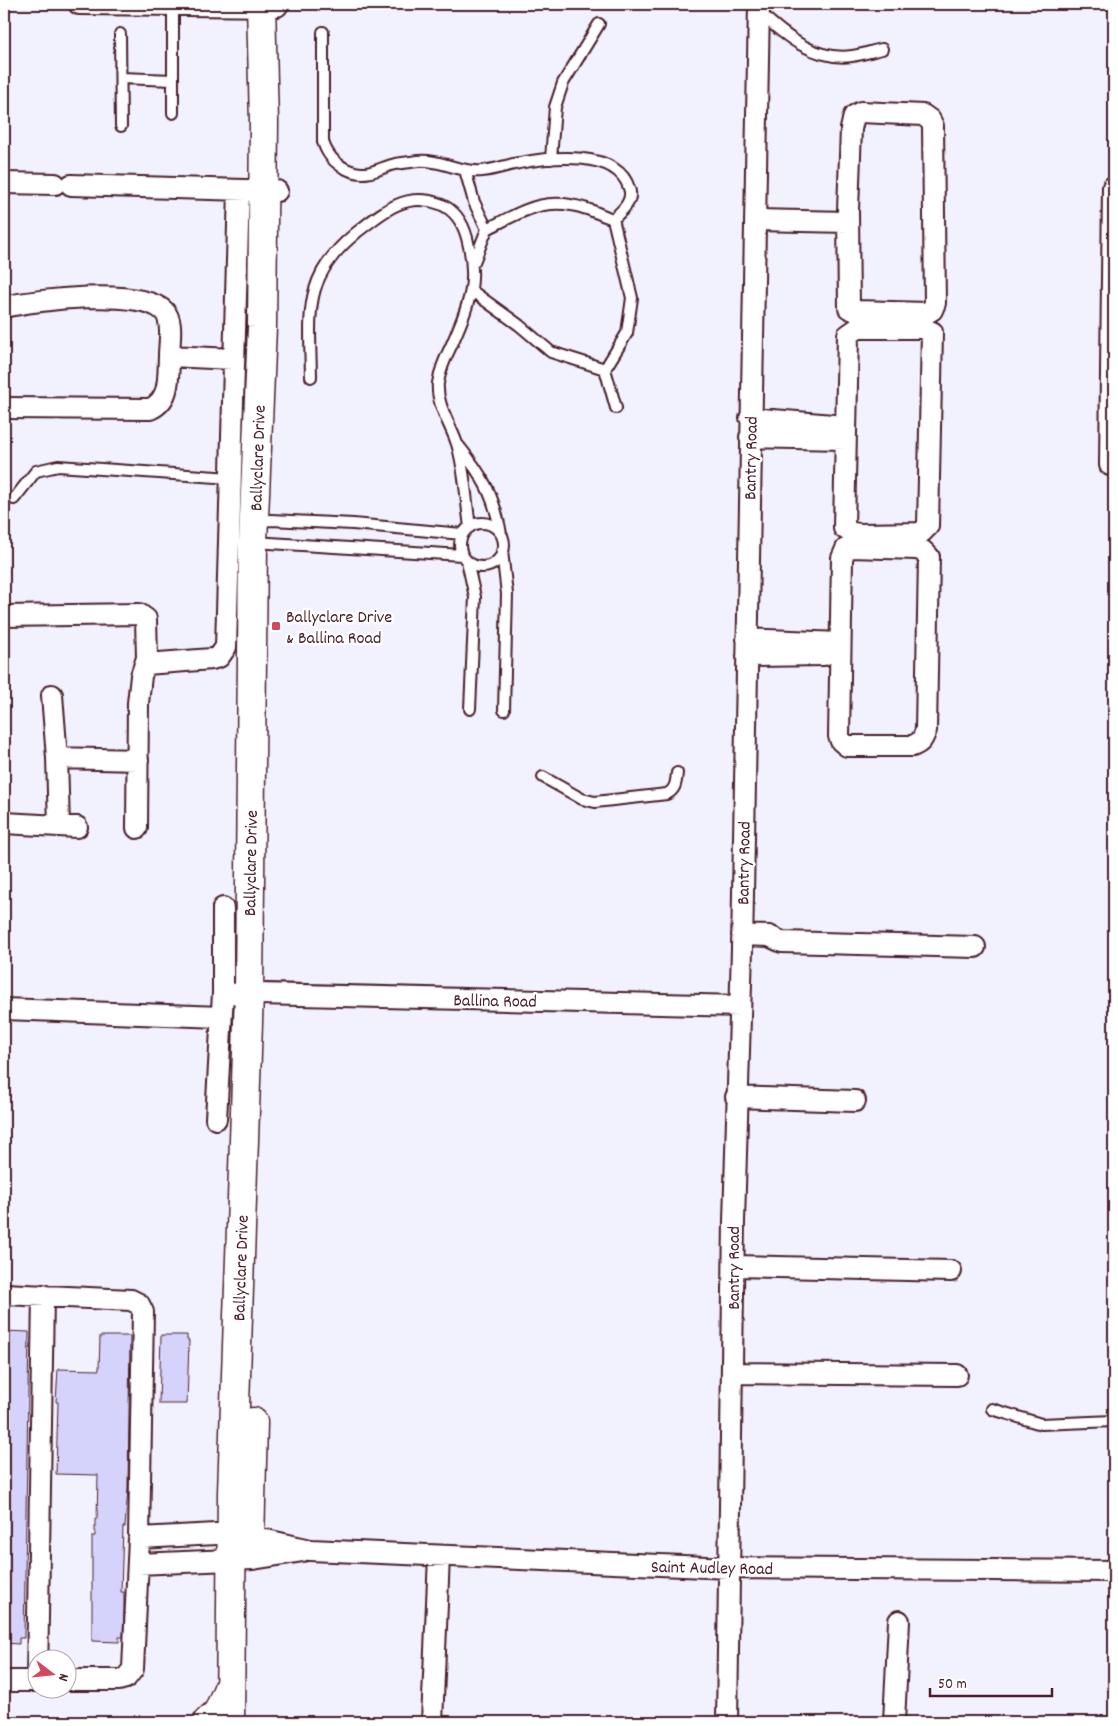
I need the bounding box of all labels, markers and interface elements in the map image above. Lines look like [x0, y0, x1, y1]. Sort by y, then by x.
street label: Ballyclare Drive [245, 405, 274, 512]
street label: Bantry Road [739, 416, 766, 500]
place label: Ballyclare Drive & Ballina Road [286, 606, 392, 652]
marker: Ballyclare Drive & Ballina Road [270, 620, 282, 632]
street label: Ballyclare Drive [239, 810, 266, 916]
street label: Bantry Road [732, 821, 759, 905]
street label: Ballina Road [453, 989, 537, 1016]
street label: Ballyclare Drive [228, 1215, 257, 1322]
street label: Bantry Road [723, 1226, 748, 1310]
street label: Saint Audley Road [651, 1556, 773, 1583]
north arrow [28, 1648, 78, 1698]
scale bar [930, 1666, 1053, 1698]
text: N [52, 1671, 73, 1683]
text: 50 m [938, 1674, 967, 1696]

